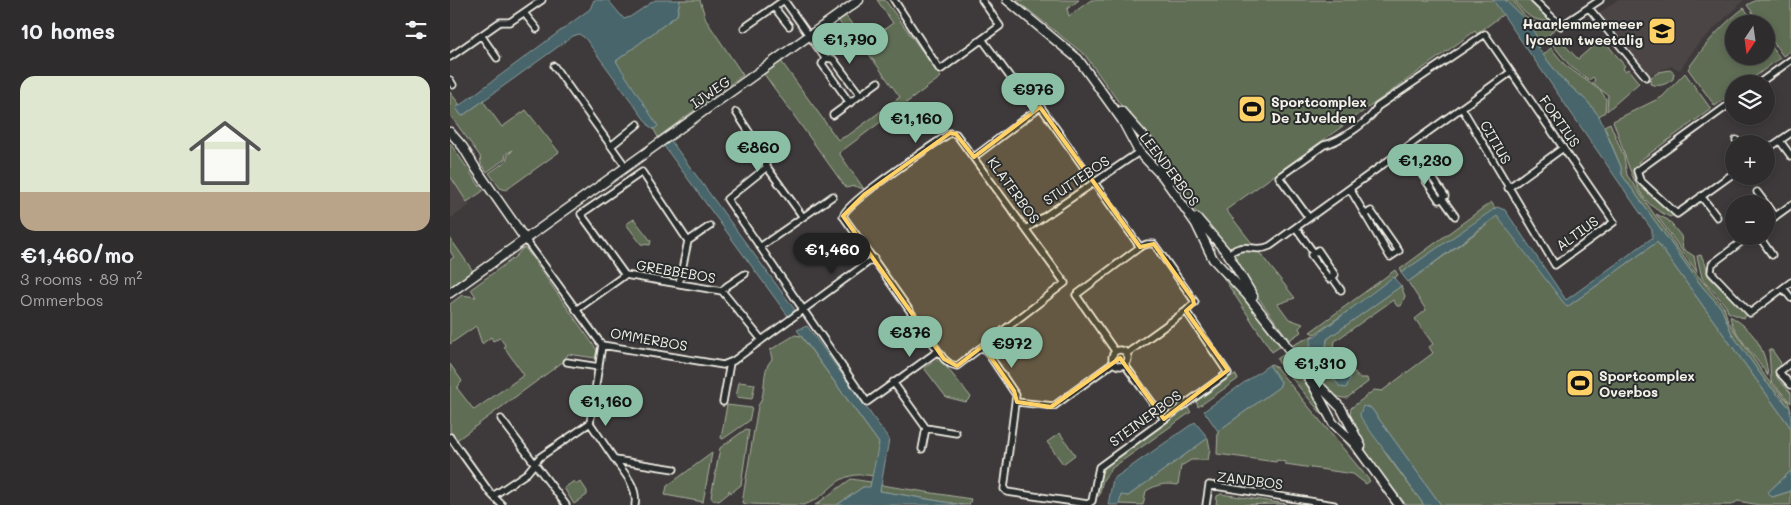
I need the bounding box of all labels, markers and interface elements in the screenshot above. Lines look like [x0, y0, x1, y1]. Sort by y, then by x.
place label: Haarlemmermeer lyceum tweetalig [1522, 14, 1643, 49]
north arrow [1725, 15, 1775, 65]
map controls [1725, 15, 1775, 245]
icon: filters [402, 16, 430, 44]
school or university icon: Haarlemmermeer lyceum tweetalig [1647, 16, 1677, 46]
text: 10 homes [20, 17, 115, 44]
pin: €1,790 [809, 22, 891, 65]
text: €1,790 [823, 28, 877, 49]
street label: IJWEG [686, 71, 734, 113]
pin: €976 [1003, 72, 1063, 115]
button: layers [1725, 75, 1775, 125]
text: €976 [1012, 78, 1054, 99]
street label: FORTIUS [1535, 91, 1585, 151]
place label: Sportcomplex De IJvelden [1271, 92, 1367, 127]
sports icon: Sportcomplex De IJvelden [1237, 94, 1267, 124]
pin: €1,160 [875, 102, 957, 144]
text: €1,160 [890, 107, 942, 128]
icon: home [180, 108, 270, 198]
street label: CITIUS [1476, 117, 1516, 167]
street label: LEENDERBOS [1136, 128, 1204, 210]
pin: €860 [728, 130, 788, 173]
button: + [1725, 135, 1775, 185]
text: €860 [737, 136, 779, 157]
pin: €1,230 [1384, 144, 1466, 186]
text: €1,230 [1398, 149, 1452, 170]
street label: STUTTEBOS [1039, 151, 1113, 209]
street label: KLATERBOS [983, 153, 1045, 227]
button: − [1725, 195, 1775, 245]
street label: ALTIUS [1552, 211, 1602, 255]
pin: €1,460 [791, 232, 873, 275]
text: €1,460 [804, 238, 860, 259]
text: €1,460/mo [20, 241, 134, 268]
street label: GREBBEBOS [635, 255, 717, 287]
text: 3 rooms · 89 m² [20, 268, 142, 289]
text: Ommerbos [20, 289, 104, 310]
pin: €876 [880, 316, 940, 358]
text: €876 [889, 321, 931, 342]
street label: OMMERBOS [609, 323, 689, 355]
pin: €972 [982, 326, 1042, 369]
text: €972 [992, 332, 1032, 353]
pin: €1,310 [1279, 346, 1361, 389]
text: €1,310 [1294, 352, 1346, 373]
place label: Sportcomplex Overbos [1599, 366, 1695, 401]
sports icon: Sportcomplex Overbos [1565, 368, 1595, 398]
pin: €1,160 [565, 384, 647, 427]
street label: STEINERBOS [1105, 385, 1185, 451]
text: €1,160 [580, 390, 632, 411]
street label: ZANDBOS [1216, 467, 1284, 494]

